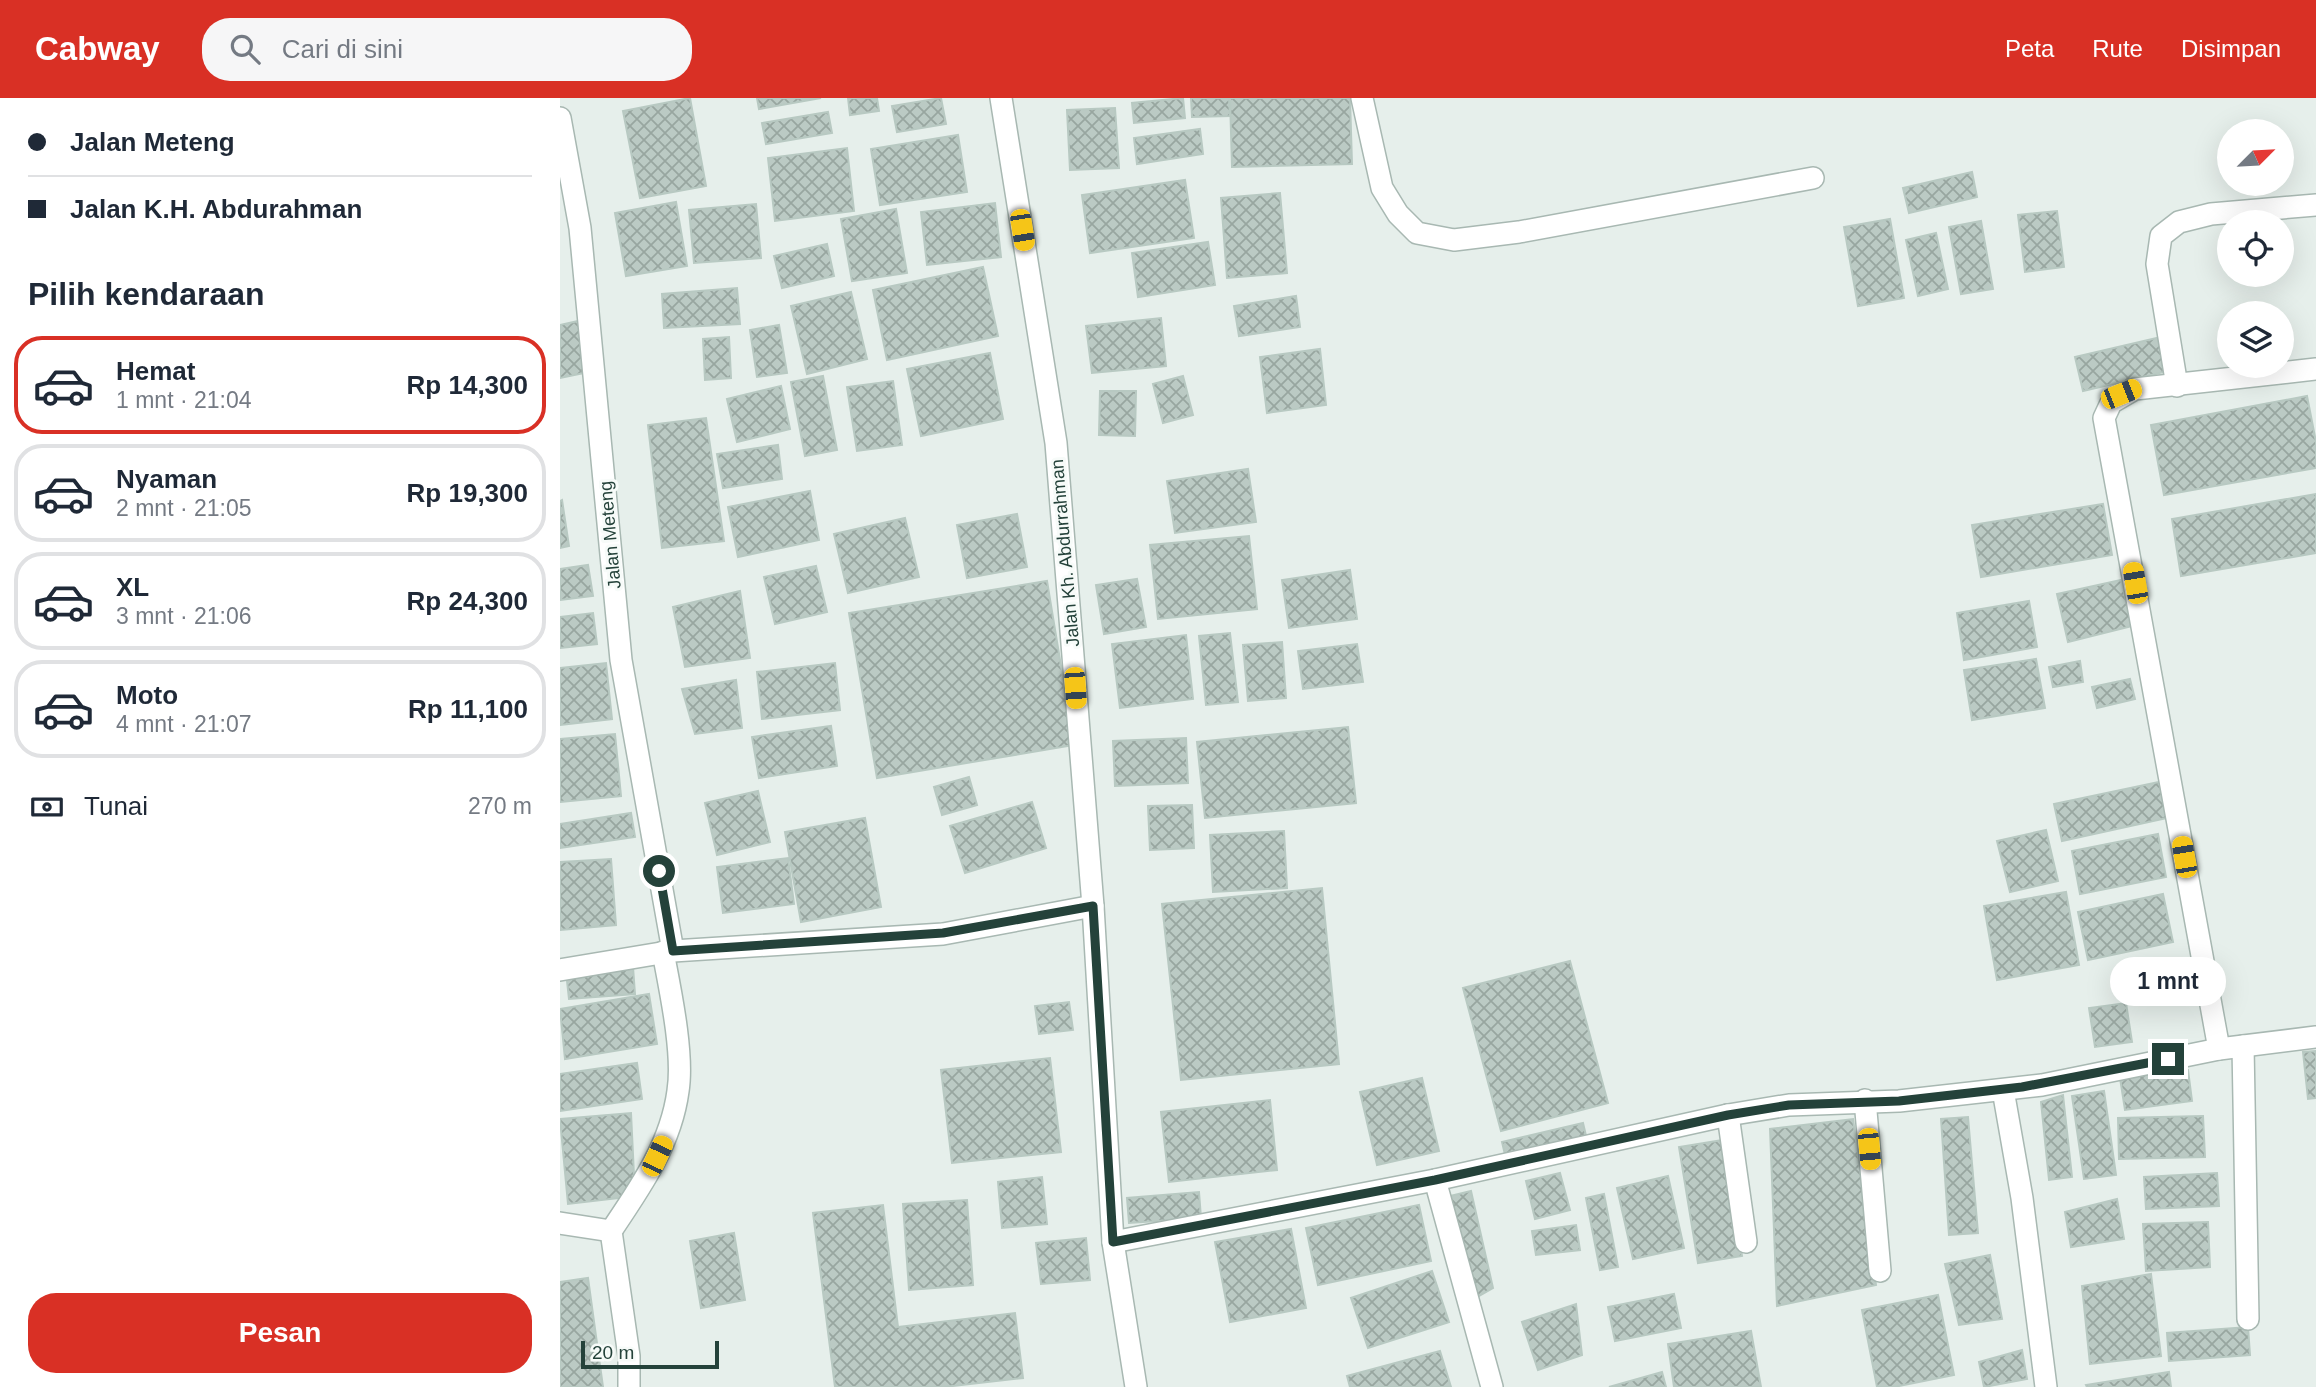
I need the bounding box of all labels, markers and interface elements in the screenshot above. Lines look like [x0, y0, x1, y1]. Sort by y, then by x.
search box [202, 18, 692, 81]
text: Cabway [35, 30, 160, 67]
icon: search [226, 30, 264, 68]
text: Cari di sini [282, 34, 403, 64]
text: Peta [2005, 35, 2054, 62]
text: Rute [2092, 35, 2143, 62]
text: Disimpan [2181, 35, 2281, 62]
north arrow [2217, 119, 2294, 196]
map controls [2217, 119, 2294, 378]
text: Jalan Meteng [70, 127, 235, 157]
text: Jalan K.H. Abdurahman [70, 194, 362, 224]
car [1009, 208, 1036, 252]
button: locate [2217, 210, 2294, 287]
text: Pilih kendaraan [28, 276, 265, 312]
button: layers [2217, 301, 2294, 378]
icon: car [32, 354, 95, 417]
text: Hemat [116, 356, 195, 386]
text: Rp 14,300 [407, 370, 528, 400]
car [2098, 376, 2145, 412]
text: 1 mnt · 21:04 [116, 387, 252, 413]
street label: Jalan Kh. Abdurrahman [1047, 458, 1083, 648]
icon: car [32, 462, 95, 525]
text: Nyaman [116, 464, 217, 494]
text: Rp 19,300 [407, 478, 528, 508]
street label: Jalan Meteng [595, 480, 625, 590]
text: 2 mnt · 21:05 [116, 495, 252, 521]
car [2122, 560, 2149, 606]
icon: car [32, 570, 95, 633]
text: XL [116, 572, 149, 602]
text: Rp 24,300 [407, 586, 528, 616]
text: 3 mnt · 21:06 [116, 603, 252, 629]
car [1064, 666, 1087, 710]
icon: car [32, 678, 95, 741]
text: Moto [116, 680, 178, 710]
text: Rp 11,100 [408, 694, 528, 724]
text: 4 mnt · 21:07 [116, 711, 252, 737]
icon: cash [28, 788, 66, 826]
text: Tunai [84, 791, 148, 821]
text: 270 m [468, 793, 532, 819]
car [2171, 834, 2198, 880]
route start [643, 855, 675, 887]
callout: 1 mnt [2110, 958, 2226, 1006]
text: 1 mnt [2137, 968, 2199, 994]
route end [2152, 1043, 2184, 1075]
car [1857, 1127, 1882, 1171]
car [639, 1133, 676, 1179]
button: Pesan [28, 1293, 532, 1373]
scale bar [581, 1338, 719, 1370]
text: 20 m [592, 1342, 634, 1363]

